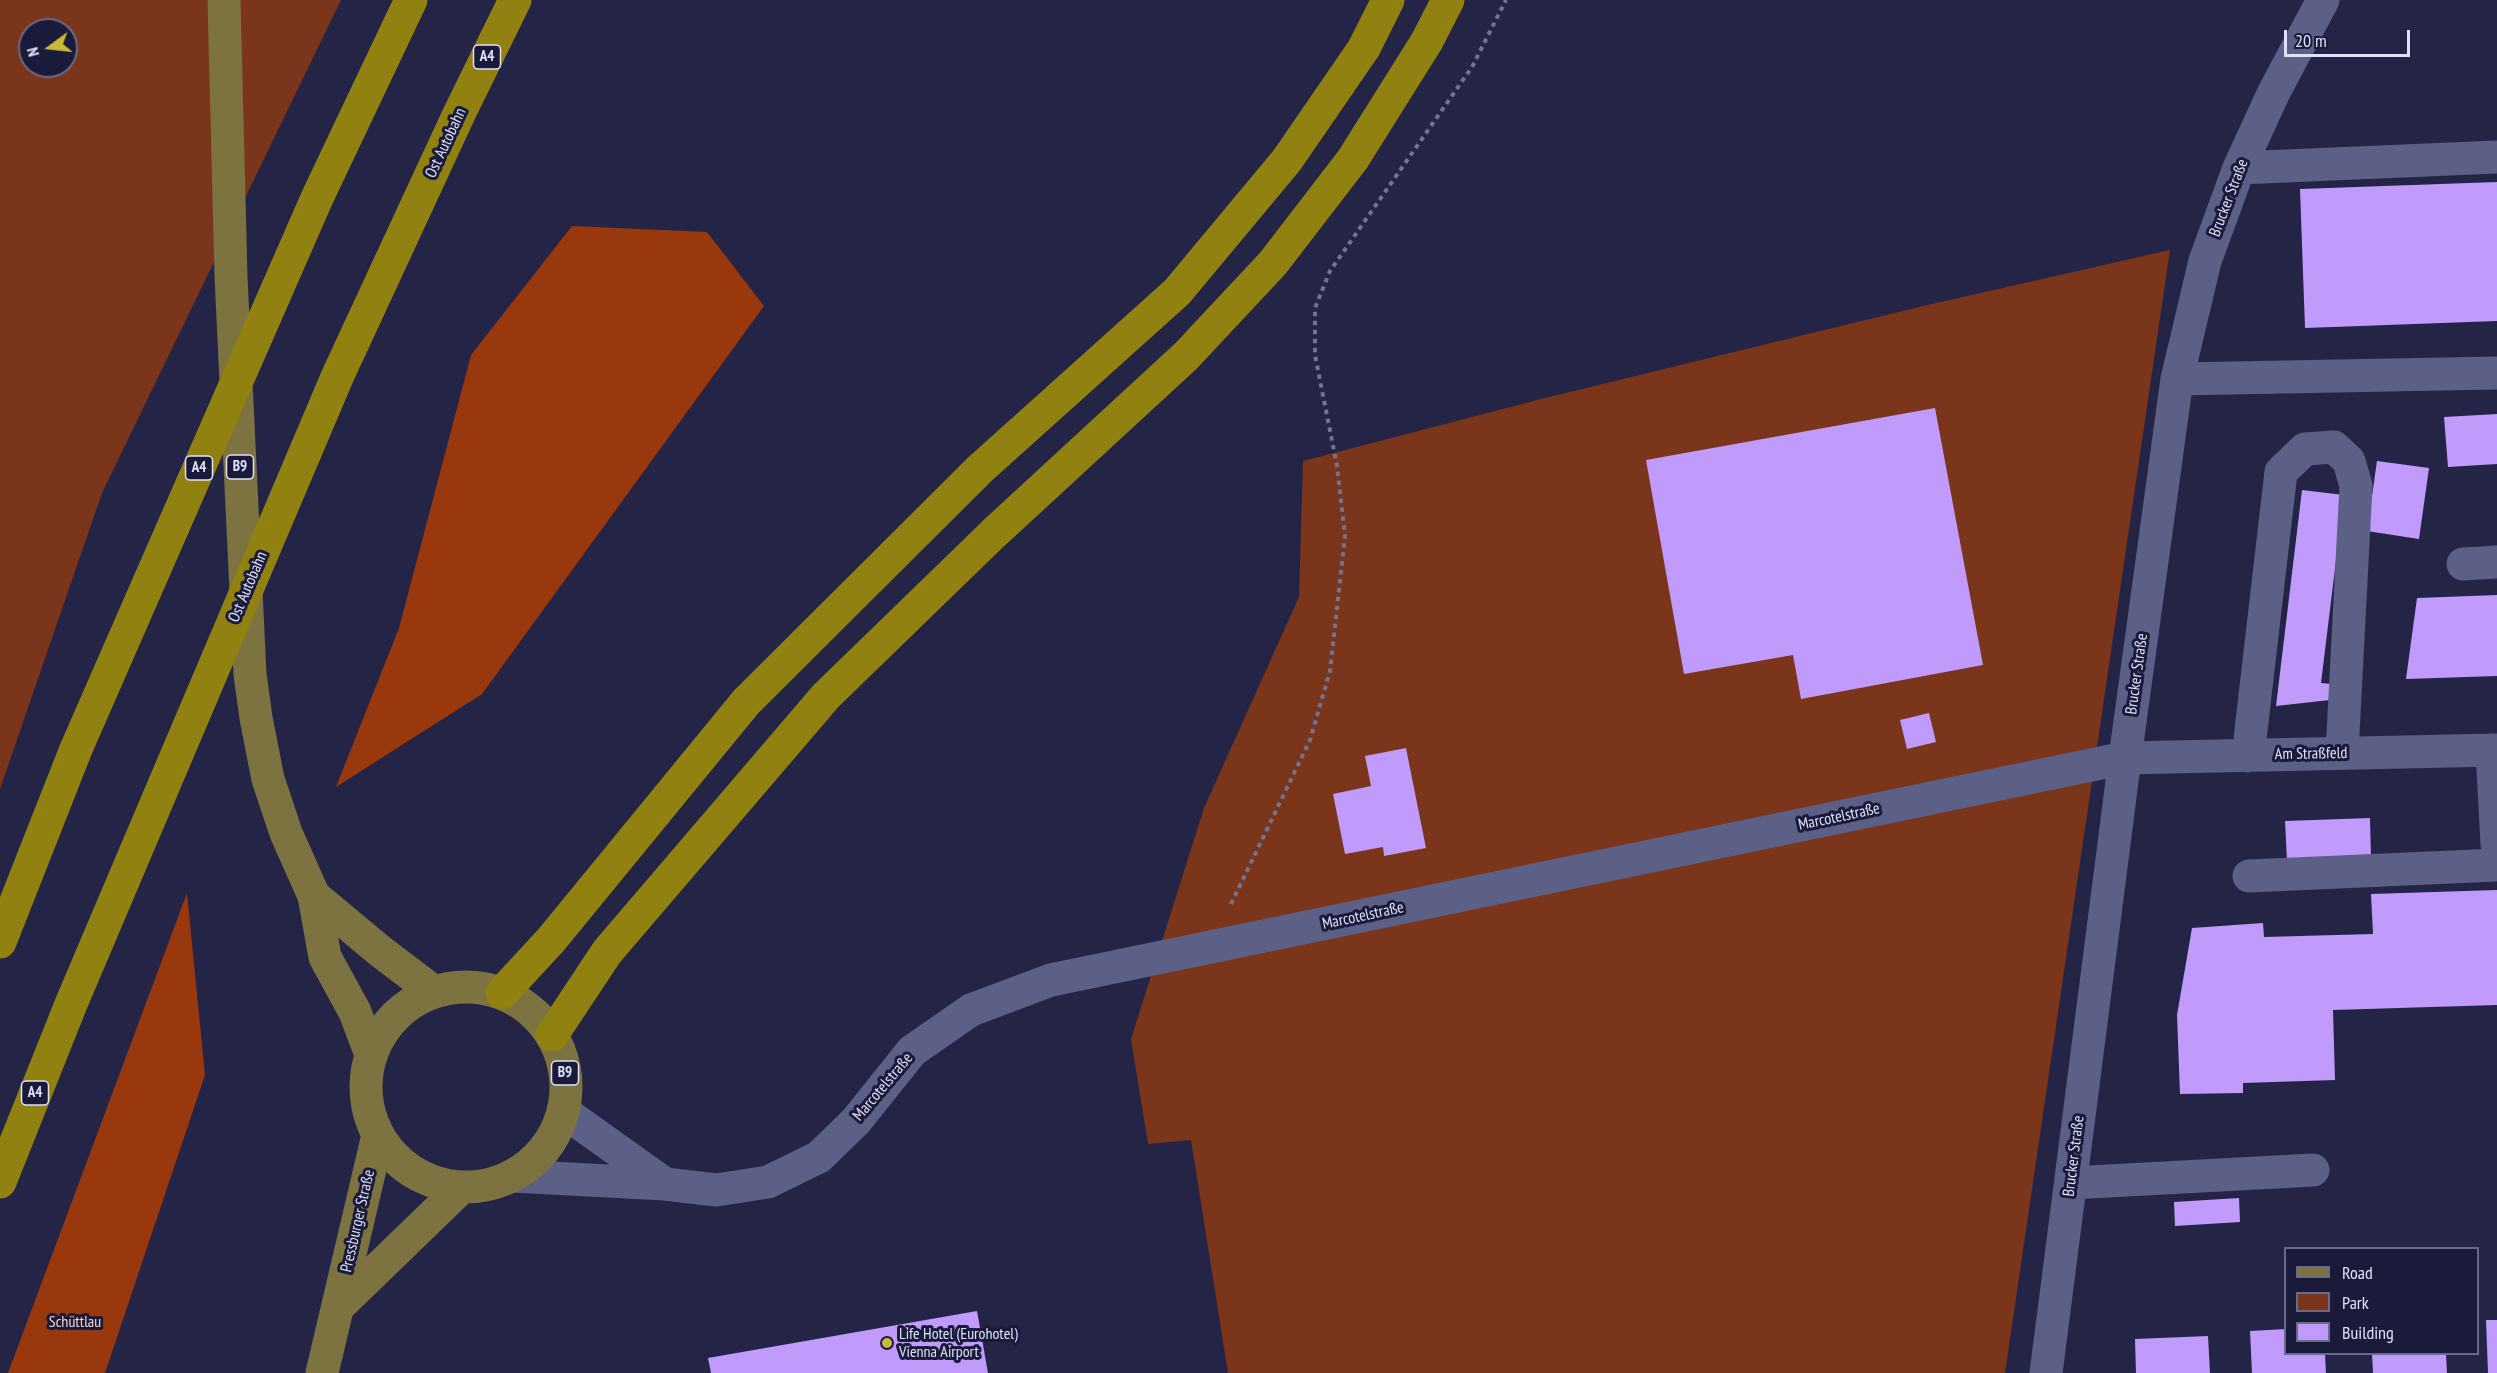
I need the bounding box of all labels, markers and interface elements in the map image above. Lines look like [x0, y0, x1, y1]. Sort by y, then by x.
north arrow [18, 18, 78, 78]
scale bar [2287, 18, 2413, 56]
text: 20 m [2295, 29, 2327, 52]
text: N [22, 45, 43, 59]
road number: A4 [474, 45, 500, 69]
street label: Ost Autobahn [421, 105, 471, 181]
street label: Brucker Straße [2205, 157, 2253, 239]
road number: B9 [226, 455, 254, 479]
road number: A4 [186, 456, 212, 480]
street label: Ost Autobahn [224, 549, 272, 625]
street label: Brucker Straße [2122, 632, 2152, 716]
street label: Am Straßfeld [2275, 744, 2347, 764]
street label: Marcotelstraße [1796, 799, 1882, 835]
street label: Marcotelstraße [1320, 898, 1406, 934]
street label: Marcotelstraße [849, 1049, 917, 1125]
road number: B9 [552, 1061, 578, 1085]
road number: A4 [22, 1081, 48, 1105]
street label: Brucker Straße [2060, 1114, 2088, 1198]
street label: Pressburger Straße [337, 1168, 379, 1274]
legend [2284, 1247, 2479, 1355]
text: Road [2342, 1261, 2373, 1284]
text: Park [2342, 1291, 2369, 1314]
park label: Schüttlau [49, 1312, 101, 1332]
text: Building [2342, 1321, 2394, 1344]
place label: Life Hotel (Eurohotel) Vienna Airport [899, 1324, 1018, 1362]
marker: Life Hotel (Eurohotel) Vienna Airport [880, 1336, 894, 1350]

